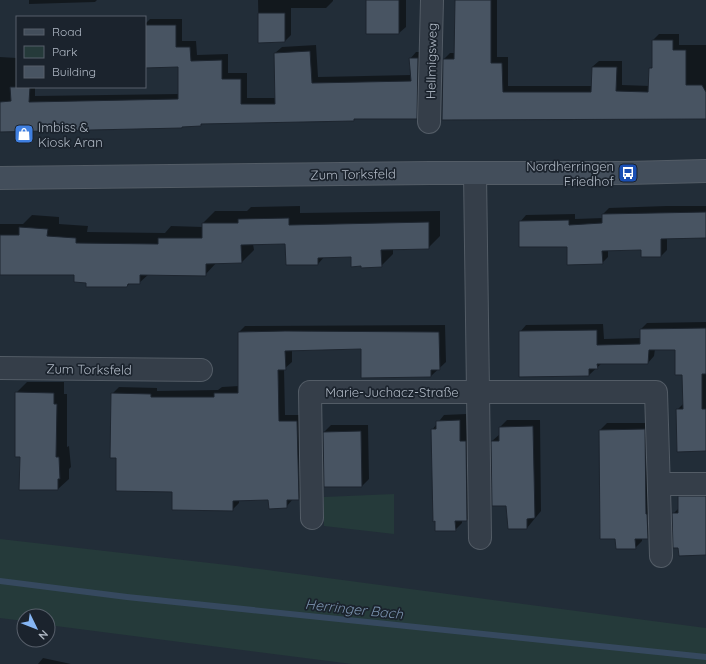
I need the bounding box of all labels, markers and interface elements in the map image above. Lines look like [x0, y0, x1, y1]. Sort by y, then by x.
legend [16, 16, 146, 88]
street label: Hellmigsweg [422, 23, 440, 99]
text: Road [52, 24, 82, 39]
text: Park [52, 44, 77, 59]
text: Building [52, 64, 96, 79]
place label: Imbiss & Kiosk Aran [38, 119, 103, 150]
shop icon: Imbiss & Kiosk Aran [13, 123, 35, 145]
place label: Nordherringen Friedhof [526, 158, 614, 189]
bus stop icon: Nordherringen Friedhof [617, 162, 639, 184]
street label: Zum Torksfeld [310, 165, 396, 183]
street label: Zum Torksfeld [46, 360, 132, 378]
street label: Marie-Juchacz-Straße [325, 384, 459, 400]
water label: Herringer Bach [304, 595, 405, 623]
north arrow [16, 608, 56, 648]
text: N [35, 627, 51, 643]

